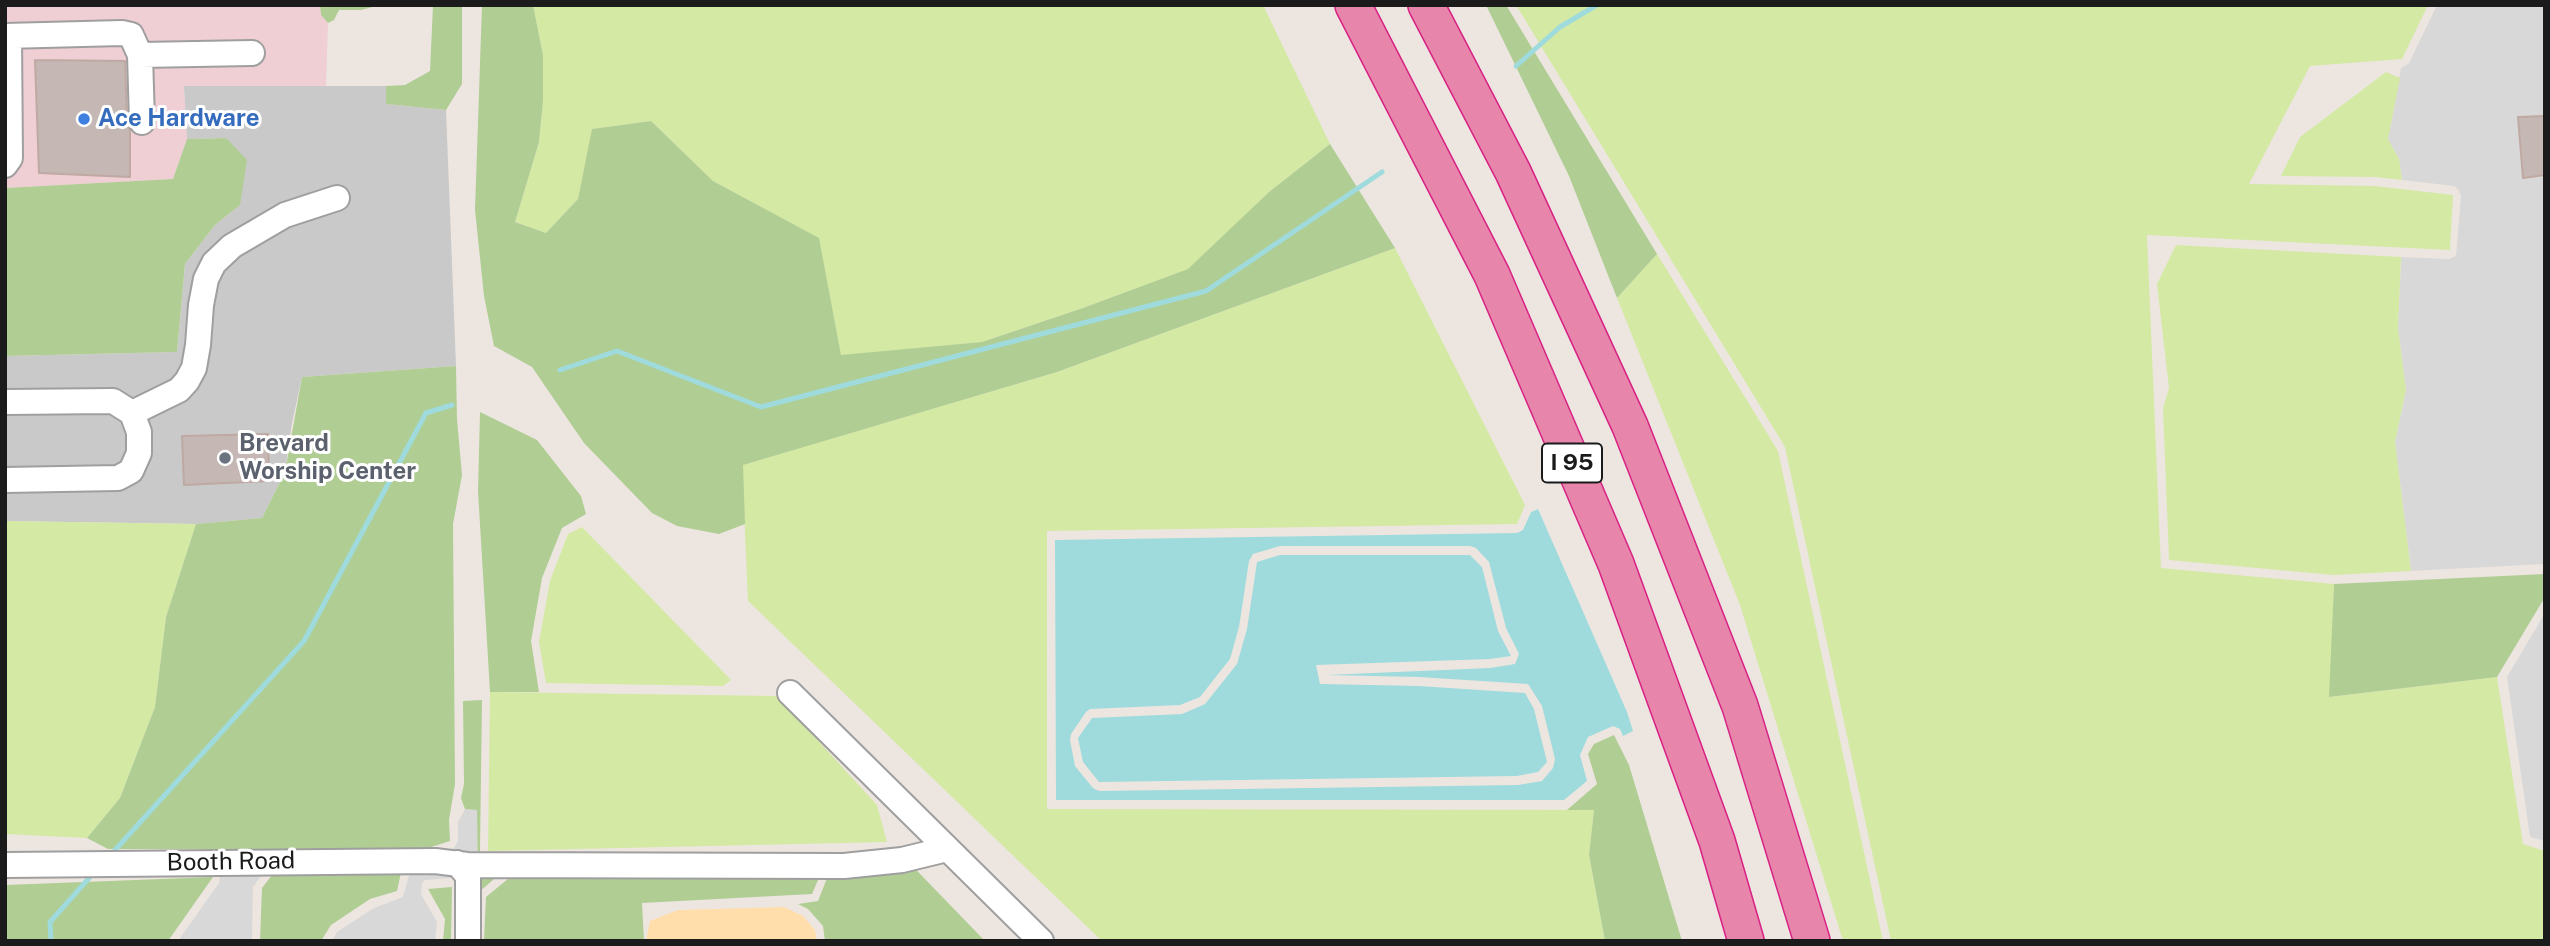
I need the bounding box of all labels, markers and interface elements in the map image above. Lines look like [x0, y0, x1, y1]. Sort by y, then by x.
place label: Ace Hardware [98, 105, 260, 133]
marker: Ace Hardware [76, 111, 92, 127]
place label: Brevard Worship Center [239, 430, 416, 486]
road number: I 95 [1542, 444, 1602, 482]
marker: Brevard Worship Center [217, 450, 233, 466]
street label: Booth Road [166, 846, 296, 878]

